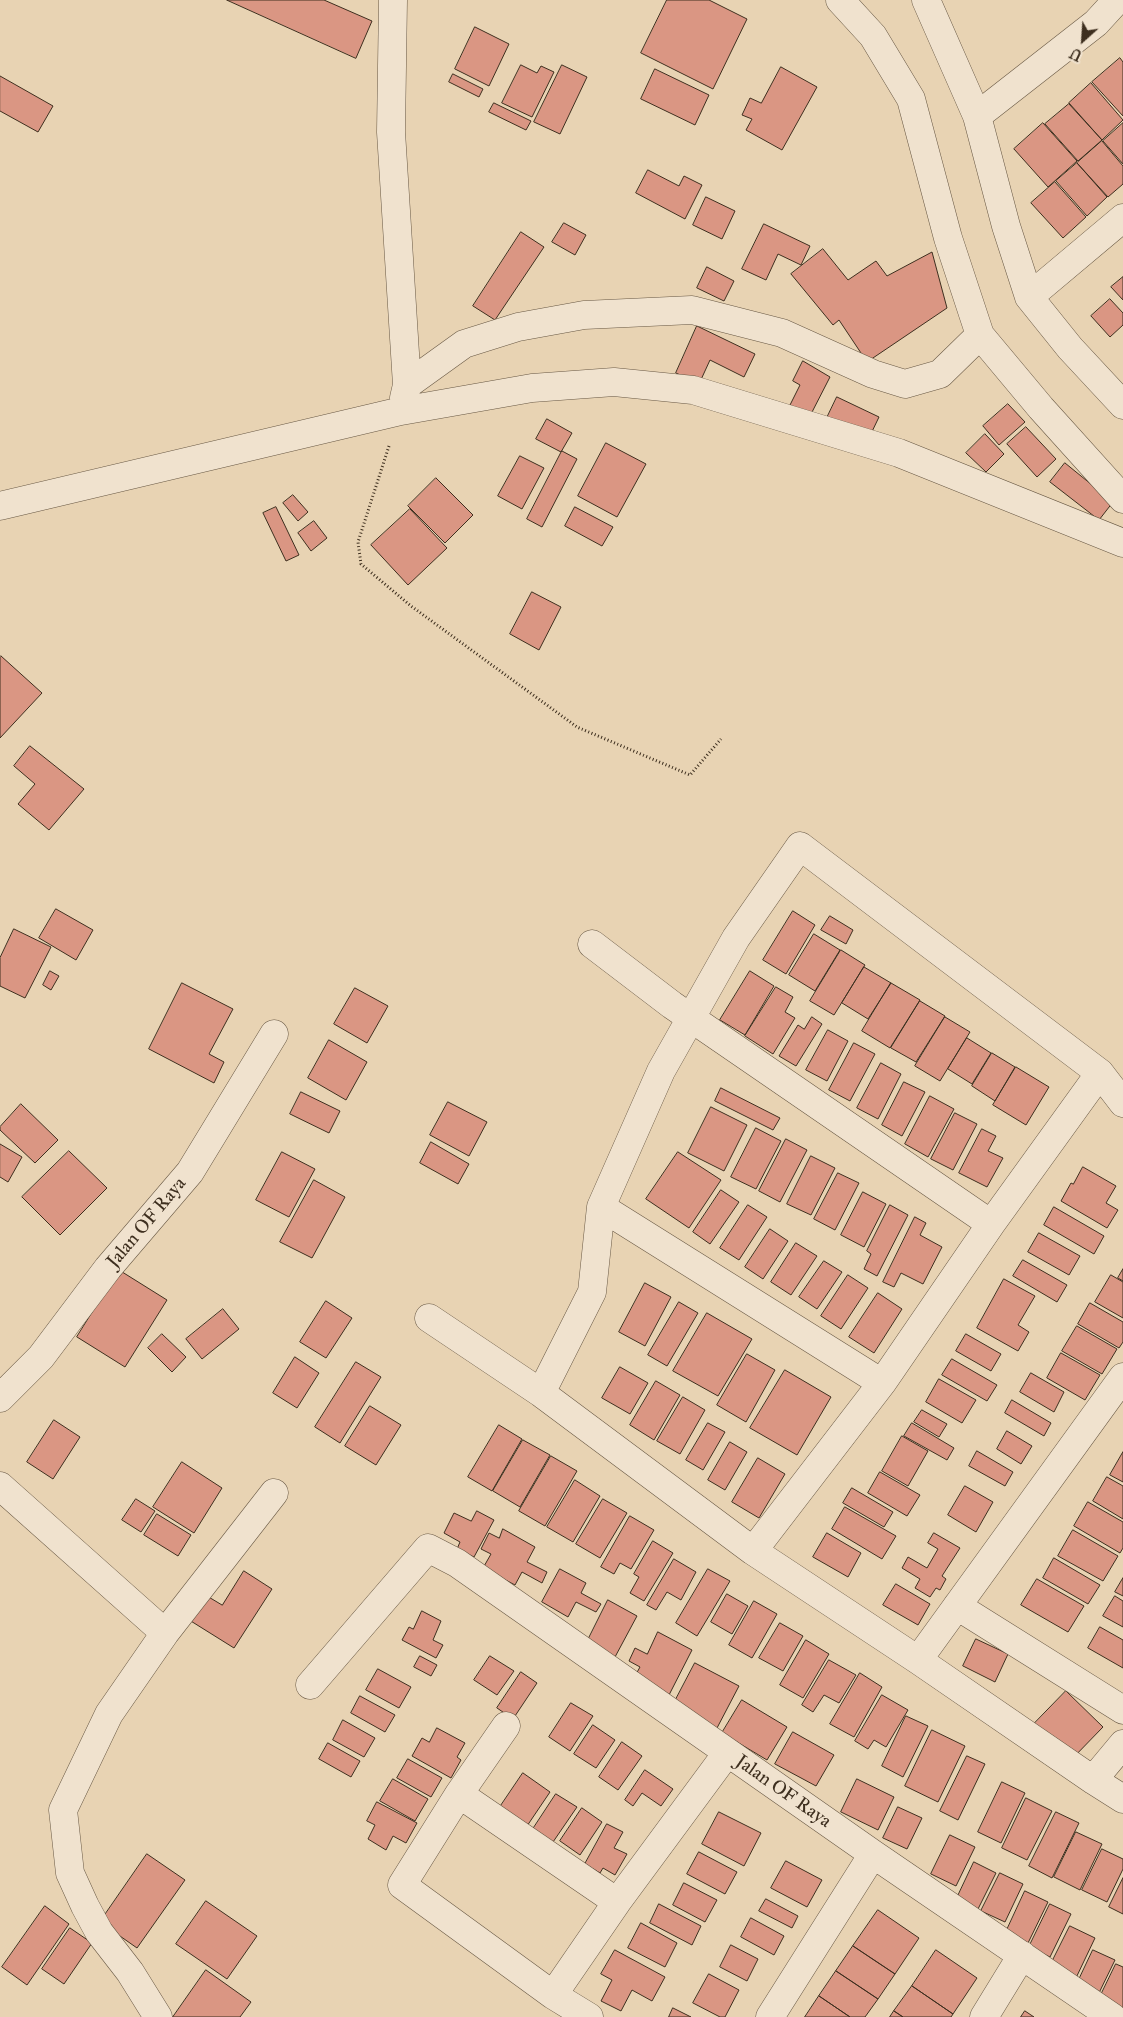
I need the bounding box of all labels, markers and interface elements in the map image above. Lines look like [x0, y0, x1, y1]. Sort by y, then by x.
north arrow [1058, 15, 1108, 65]
text: U [1068, 44, 1085, 64]
street label: Jalan OF Raya [102, 1173, 192, 1273]
street label: Jalan OF Raya [731, 1751, 835, 1833]

